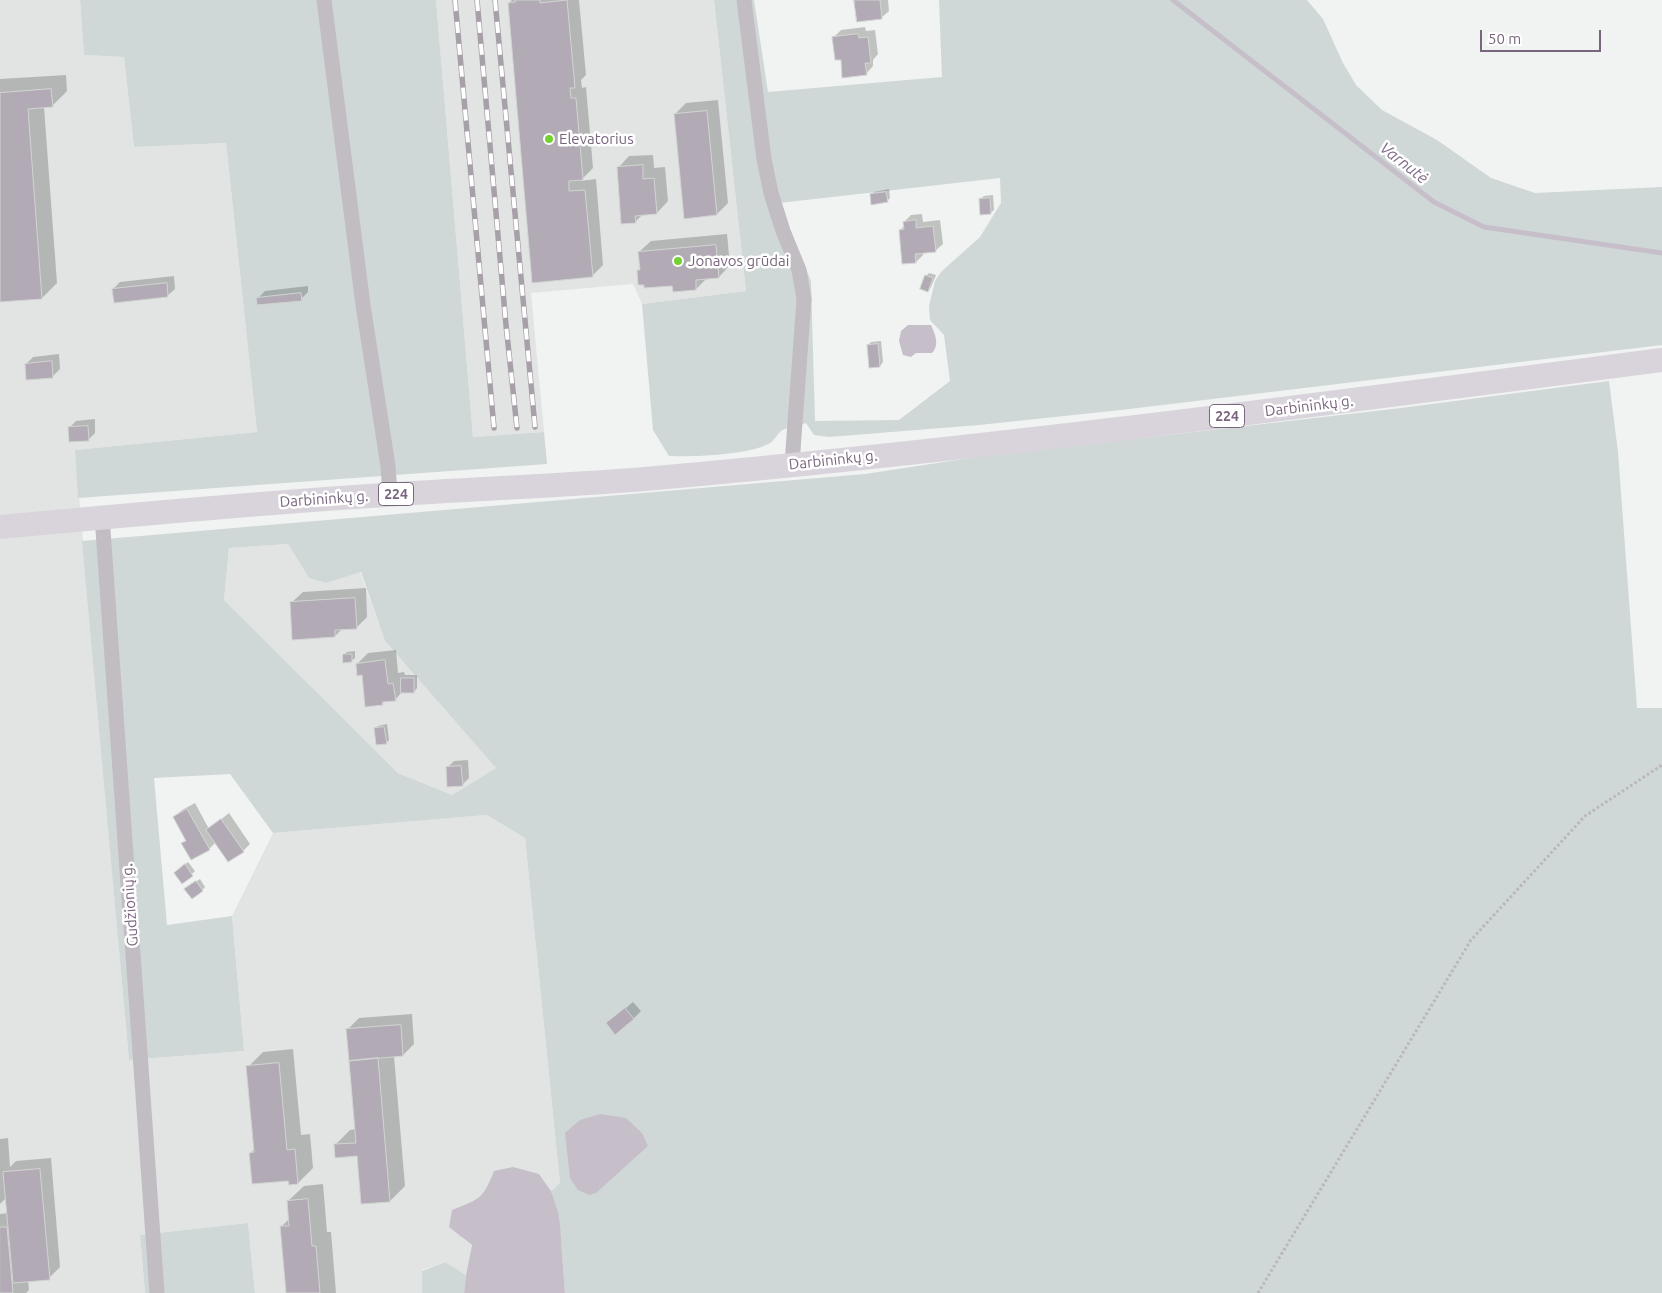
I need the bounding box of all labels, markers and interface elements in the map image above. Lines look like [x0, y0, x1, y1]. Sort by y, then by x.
scale bar [1482, 20, 1603, 52]
text: 50 m [1488, 30, 1521, 47]
place label: Elevatorius [559, 130, 634, 148]
marker: Elevatorius [543, 133, 555, 145]
water label: Varnutė [1376, 138, 1432, 188]
place label: Jonavos grūdai [688, 252, 789, 270]
marker: Jonavos grūdai [672, 255, 684, 267]
street label: Darbininkų g. [1264, 392, 1354, 420]
road number: 224 [1210, 404, 1244, 428]
street label: Darbininkų g. [788, 446, 878, 474]
road number: 224 [378, 482, 414, 506]
street label: Darbininkų g. [279, 487, 369, 511]
street label: Gudžionių g. [118, 863, 142, 947]

